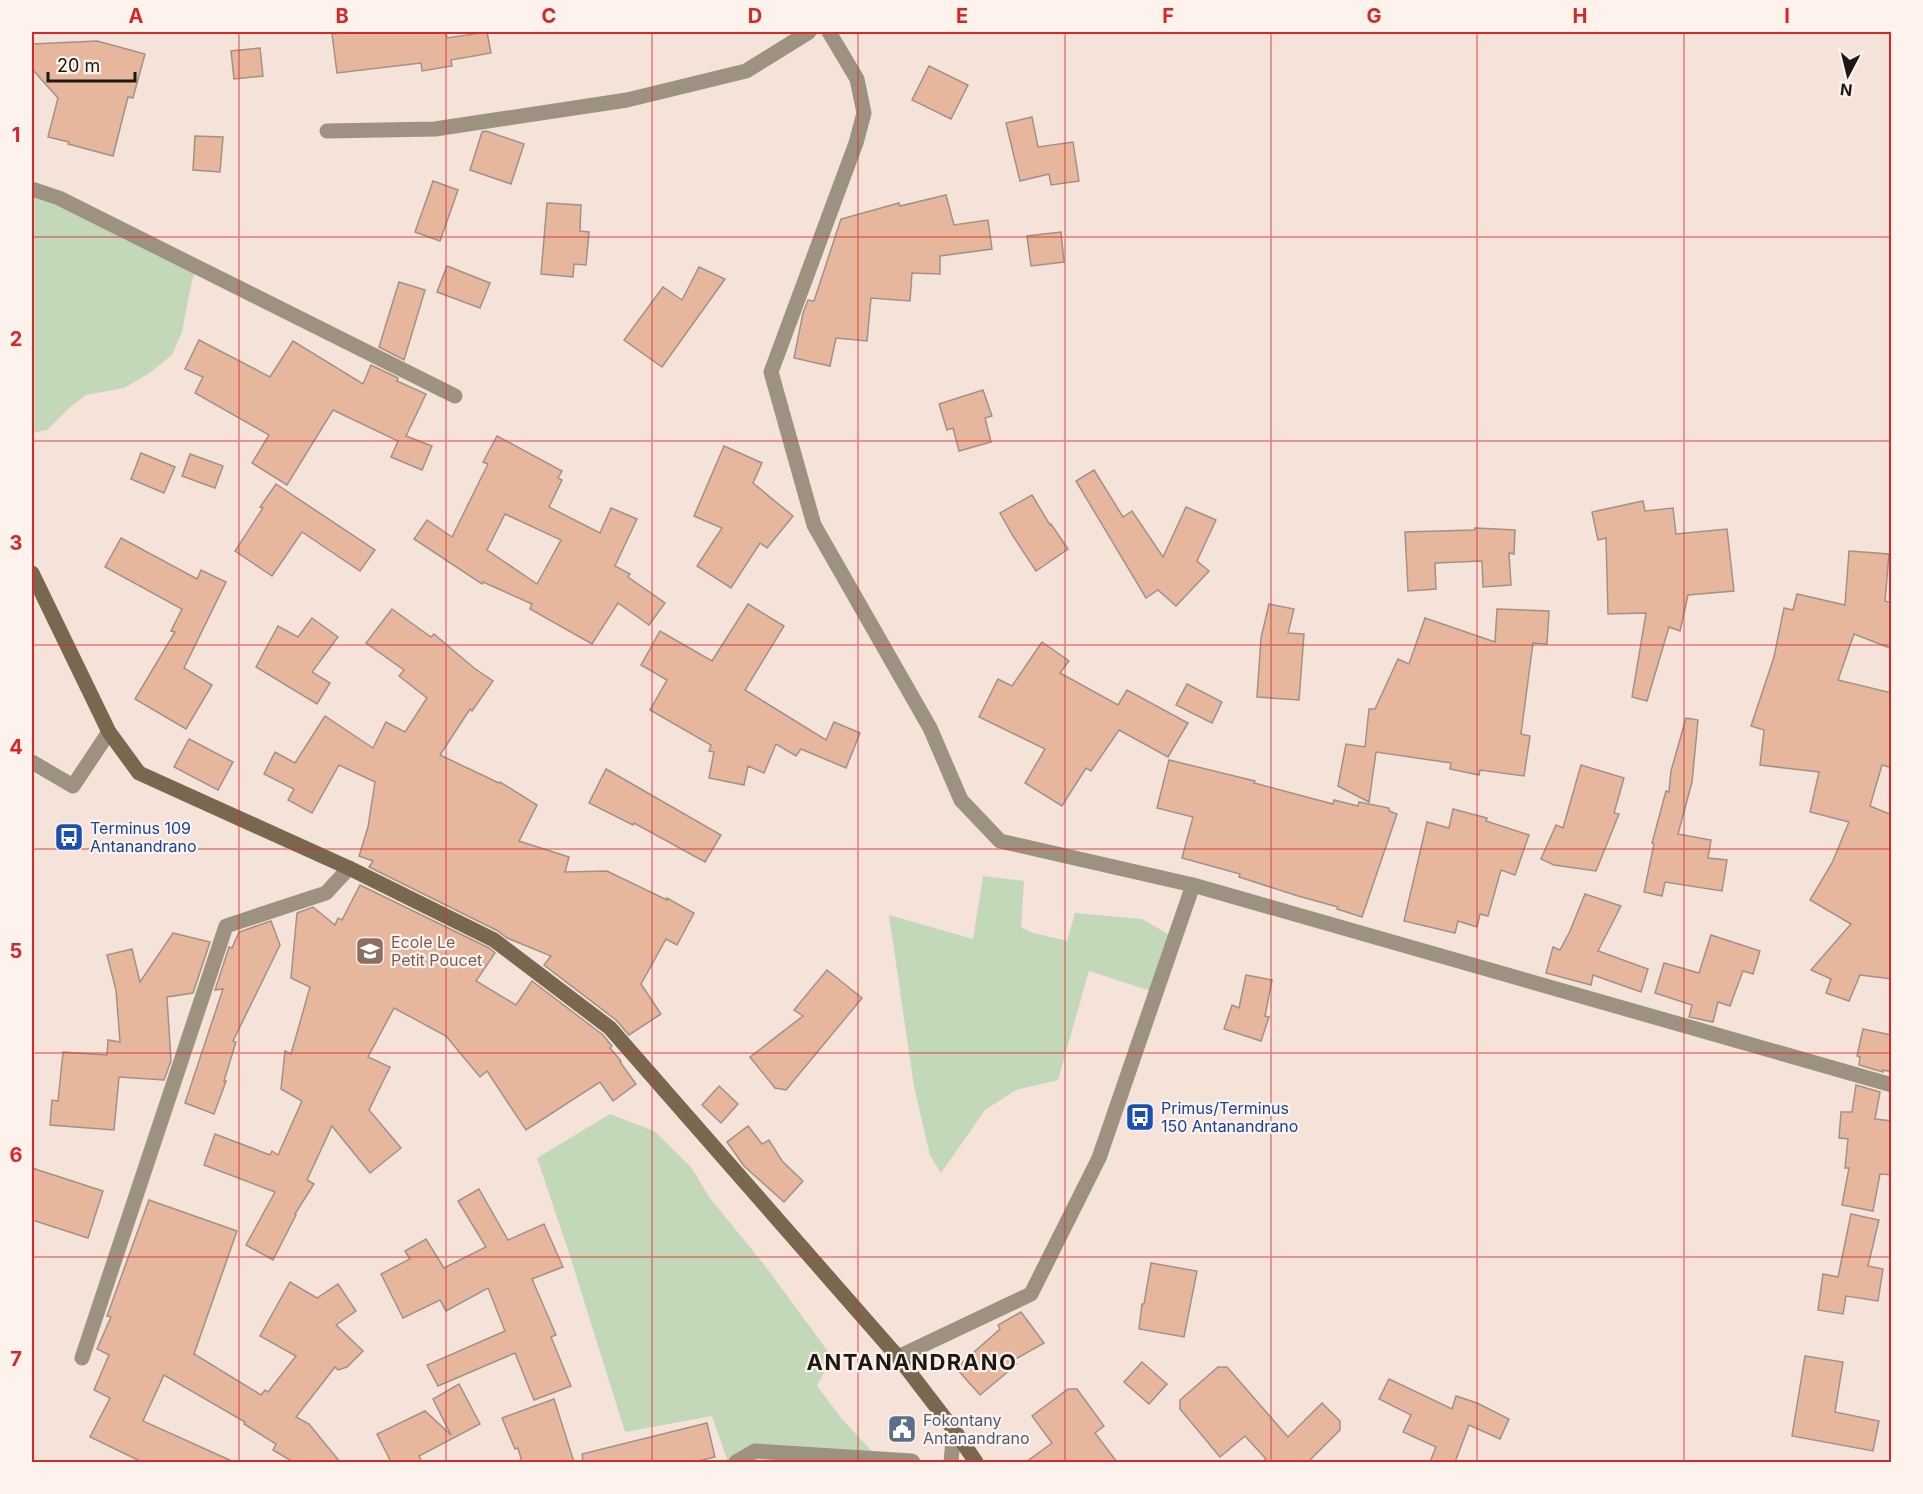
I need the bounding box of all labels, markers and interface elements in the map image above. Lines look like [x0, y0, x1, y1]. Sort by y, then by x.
text: A [129, 4, 144, 28]
text: B [335, 4, 349, 28]
text: C [542, 4, 556, 28]
text: D [748, 4, 762, 28]
text: E [956, 4, 968, 28]
text: F [1162, 4, 1174, 28]
text: G [1366, 4, 1382, 28]
text: H [1573, 4, 1587, 28]
text: I [1784, 4, 1790, 28]
scale bar [48, 45, 135, 83]
north arrow [1818, 45, 1878, 105]
text: 20 m [57, 55, 100, 76]
text: N [1839, 79, 1853, 101]
text: 1 [12, 123, 20, 147]
text: 2 [10, 327, 22, 351]
text: 3 [10, 531, 22, 555]
text: 4 [9, 735, 23, 759]
place label: Terminus 109 Antanandrano [90, 818, 197, 856]
bus stop icon: Terminus 109 Antanandrano [53, 821, 85, 853]
place label: Ecole Le Petit Poucet [391, 932, 482, 970]
school or university icon: Ecole Le Petit Poucet [354, 935, 386, 967]
text: 5 [10, 939, 22, 963]
place label: Primus/Terminus 150 Antanandrano [1161, 1098, 1298, 1136]
bus stop icon: Primus/Terminus 150 Antanandrano [1124, 1101, 1156, 1133]
text: 6 [10, 1143, 23, 1167]
text: 7 [10, 1347, 22, 1371]
district label: ANTANANDRANO [807, 1349, 1017, 1375]
place label: Fokontany Antanandrano [923, 1410, 1030, 1448]
public building icon: Fokontany Antanandrano [886, 1413, 918, 1445]

